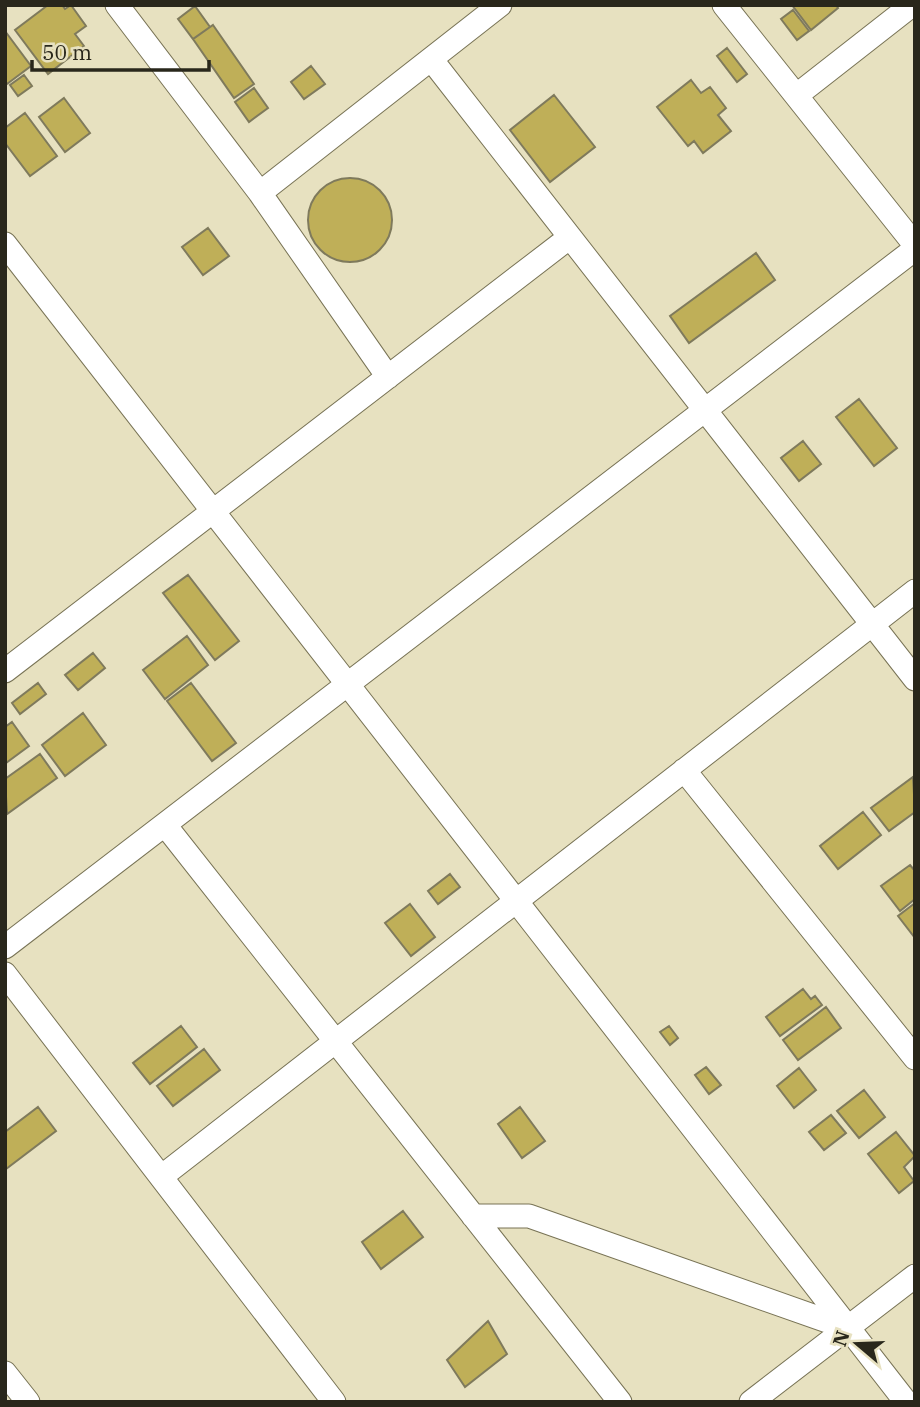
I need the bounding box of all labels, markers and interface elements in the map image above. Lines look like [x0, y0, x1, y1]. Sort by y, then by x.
scale bar [32, 28, 208, 72]
text: 50 m [42, 38, 92, 66]
north arrow [822, 1309, 892, 1379]
text: N [827, 1327, 855, 1349]

